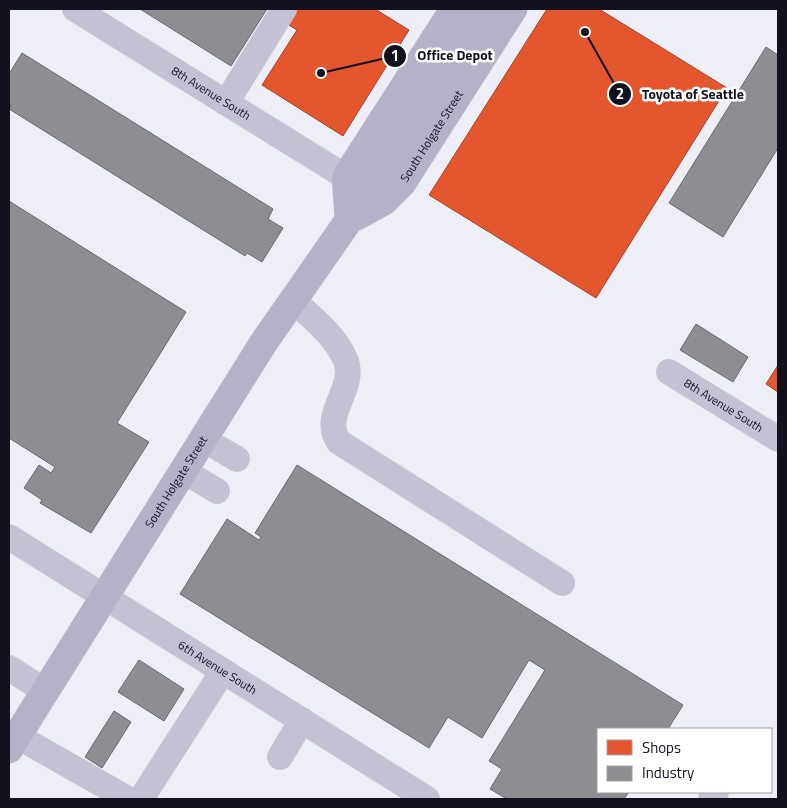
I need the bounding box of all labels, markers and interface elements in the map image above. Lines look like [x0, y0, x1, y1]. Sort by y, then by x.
callout: Office Depot [383, 41, 503, 70]
text: 1 [391, 44, 399, 67]
text: Office Depot [417, 44, 493, 65]
street label: 8th Avenue South [168, 61, 255, 125]
callout: Toyota of Seattle [607, 79, 754, 108]
text: 2 [616, 82, 624, 105]
text: Toyota of Seattle [642, 83, 744, 104]
street label: South Holgate Street [395, 86, 468, 186]
street label: 8th Avenue South [680, 373, 767, 437]
street label: South Holgate Street [140, 431, 212, 532]
street label: 6th Avenue South [174, 635, 261, 699]
legend [597, 728, 772, 793]
text: Shops [642, 736, 681, 759]
text: Industry [642, 761, 694, 784]

